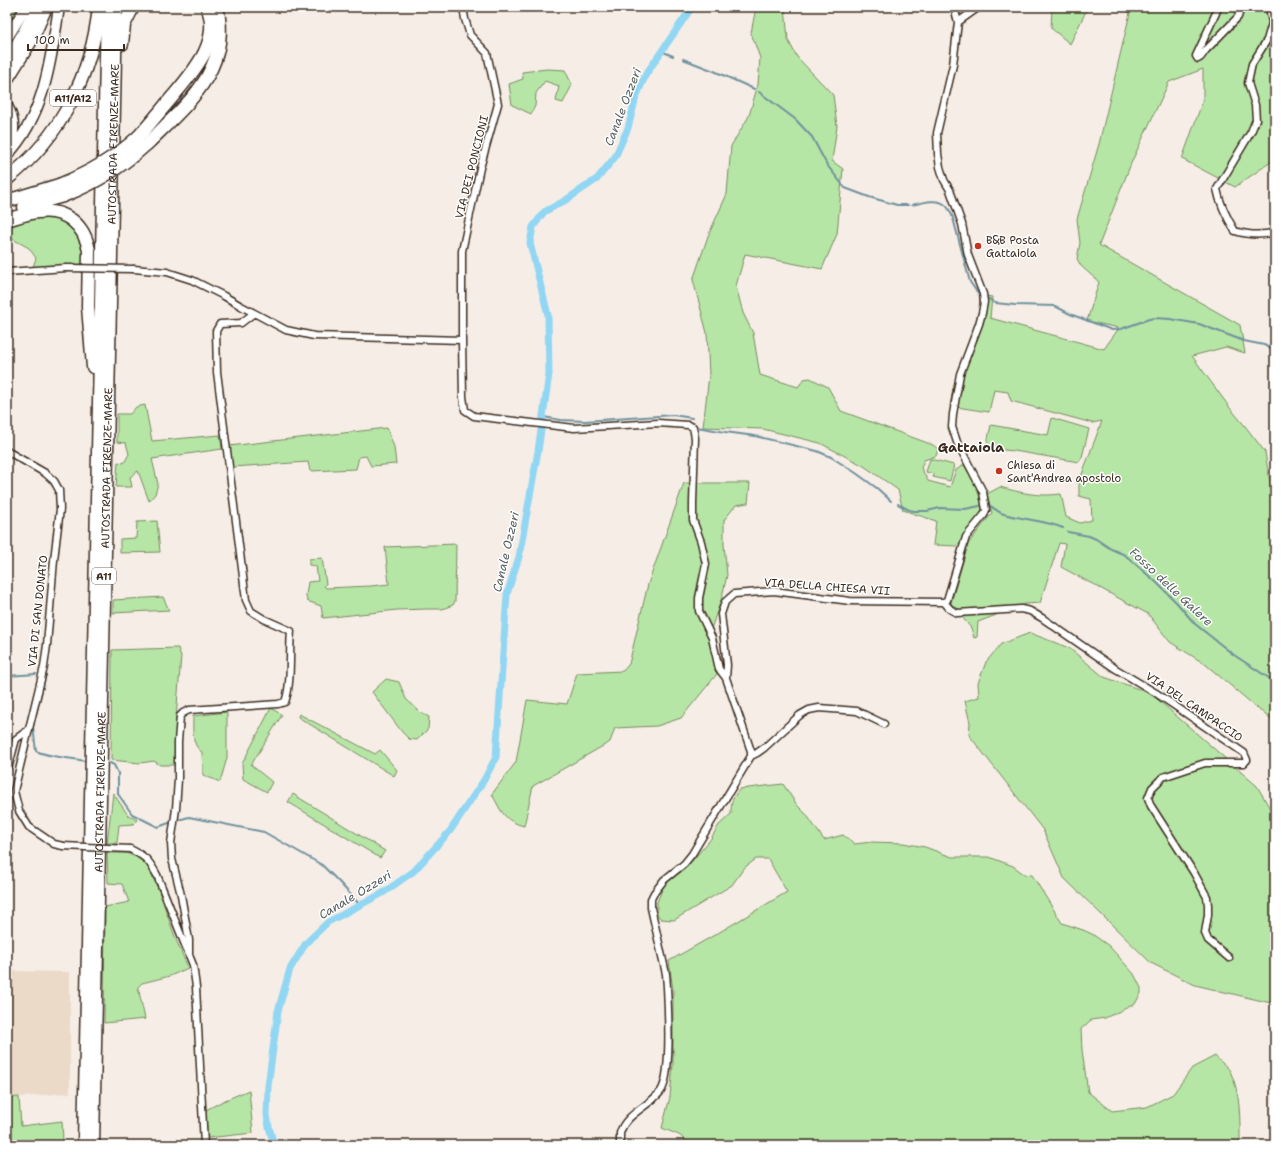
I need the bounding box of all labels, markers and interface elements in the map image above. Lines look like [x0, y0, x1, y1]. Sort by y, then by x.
scale bar [28, 26, 124, 52]
text: 100 m [34, 32, 70, 48]
street label: AUTOSTRADA FIRENZE-MARE [104, 63, 122, 225]
water label: Canale Ozzeri [601, 65, 645, 148]
road number: A11/A12 [50, 90, 96, 106]
street label: VIA DEI PONCIONI [452, 114, 492, 220]
place label: B&B Posta Gattaiola [986, 233, 1039, 261]
marker: B&B Posta Gattaiola [973, 241, 983, 251]
street label: AUTOSTRADA FIRENZE-MARE [98, 387, 116, 549]
district label: Gattaiola [938, 439, 1004, 456]
place label: Chiesa di Sant'Andrea apostolo [1007, 458, 1121, 486]
marker: Chiesa di Sant'Andrea apostolo [994, 466, 1004, 476]
water label: Canale Ozzeri [489, 510, 523, 594]
water label: Fosso delle Galere [1126, 544, 1216, 630]
street label: VIA DI SAN DONATO [25, 554, 51, 668]
road number: A11 [92, 568, 116, 584]
street label: VIA DELLA CHIESA VII [763, 575, 891, 599]
street label: VIA DEL CAMPACCIO [1142, 669, 1246, 745]
street label: AUTOSTRADA FIRENZE-MARE [91, 711, 109, 873]
water label: Canale Ozzeri [316, 867, 395, 923]

